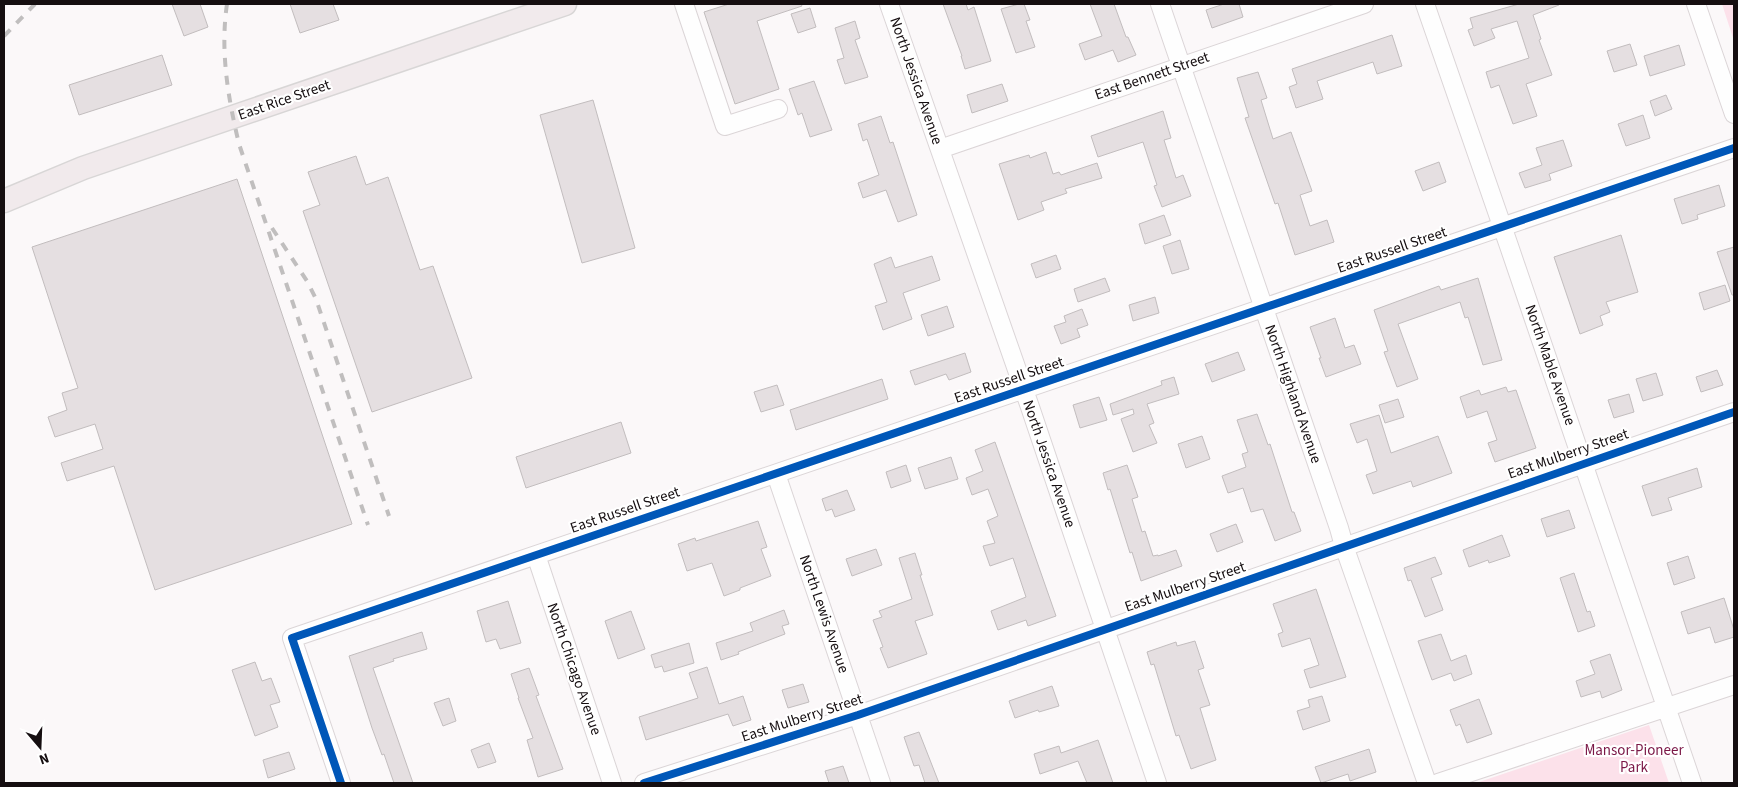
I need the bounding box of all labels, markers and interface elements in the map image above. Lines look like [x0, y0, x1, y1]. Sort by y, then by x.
street label: North Jessica Avenue [884, 14, 948, 148]
street label: East Bennett Street [1092, 47, 1212, 105]
street label: East Rice Street [235, 74, 333, 126]
street label: East Russell Street [1334, 221, 1450, 279]
street label: North Mable Avenue [1519, 302, 1581, 428]
street label: North Highland Avenue [1259, 322, 1327, 466]
street label: East Russell Street [951, 351, 1067, 409]
street label: North Jessica Avenue [1017, 397, 1081, 531]
street label: East Mulberry Street [1505, 423, 1631, 485]
street label: East Russell Street [567, 481, 683, 539]
street label: North Lewis Avenue [794, 552, 854, 676]
street label: East Mulberry Street [1122, 556, 1248, 618]
street label: North Chicago Avenue [542, 600, 606, 738]
street label: East Mulberry Street [739, 688, 865, 748]
north arrow [15, 722, 65, 772]
park label: Mansor-Pioneer Park [1584, 740, 1684, 778]
text: N [36, 747, 52, 769]

